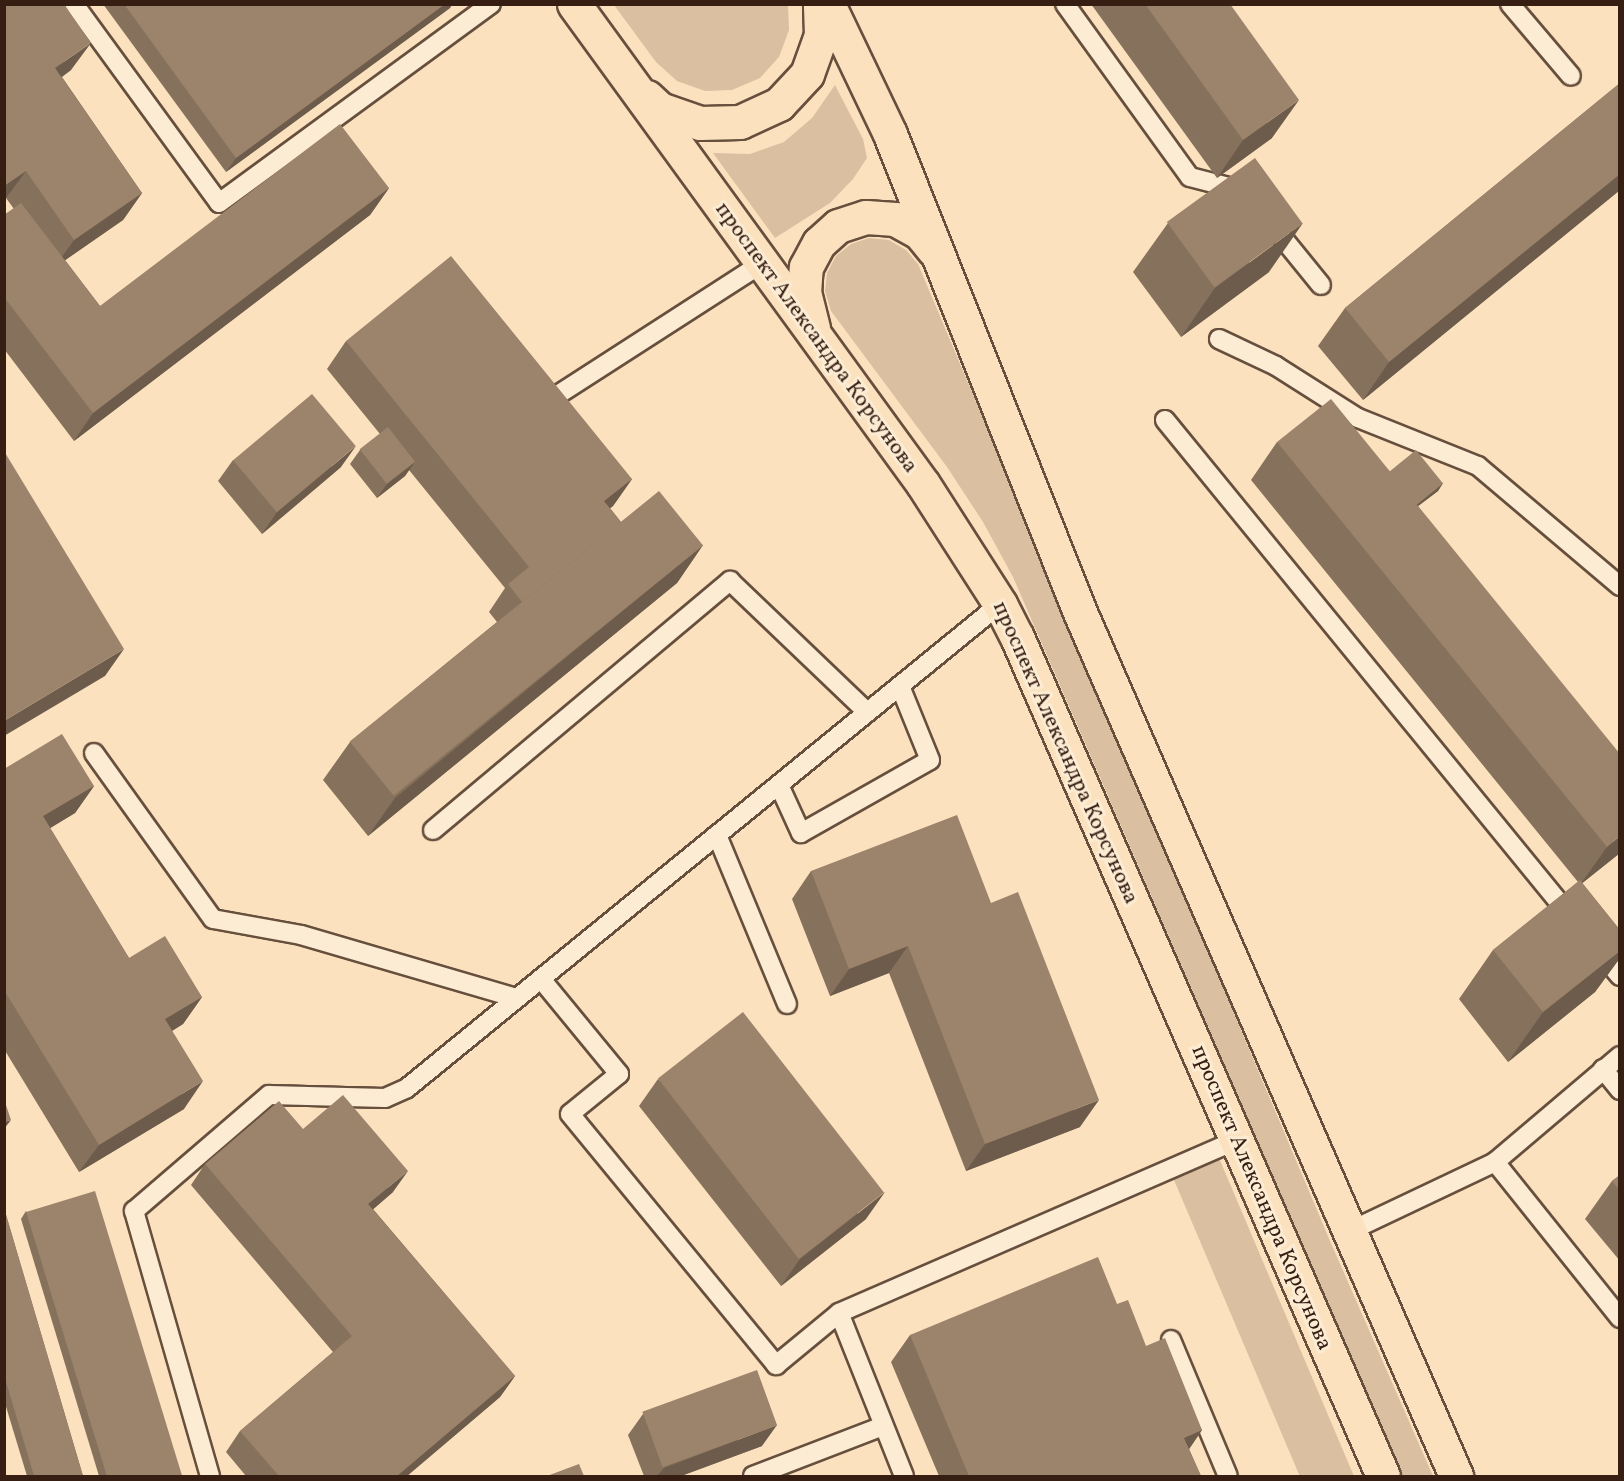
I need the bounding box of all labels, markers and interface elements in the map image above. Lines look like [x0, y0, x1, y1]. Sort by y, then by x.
street label: проспект Александра Корсунова [709, 197, 923, 479]
street label: проспект Александра Корсунова [986, 598, 1144, 908]
street label: проспект Александра Корсунова [1185, 1042, 1337, 1354]

